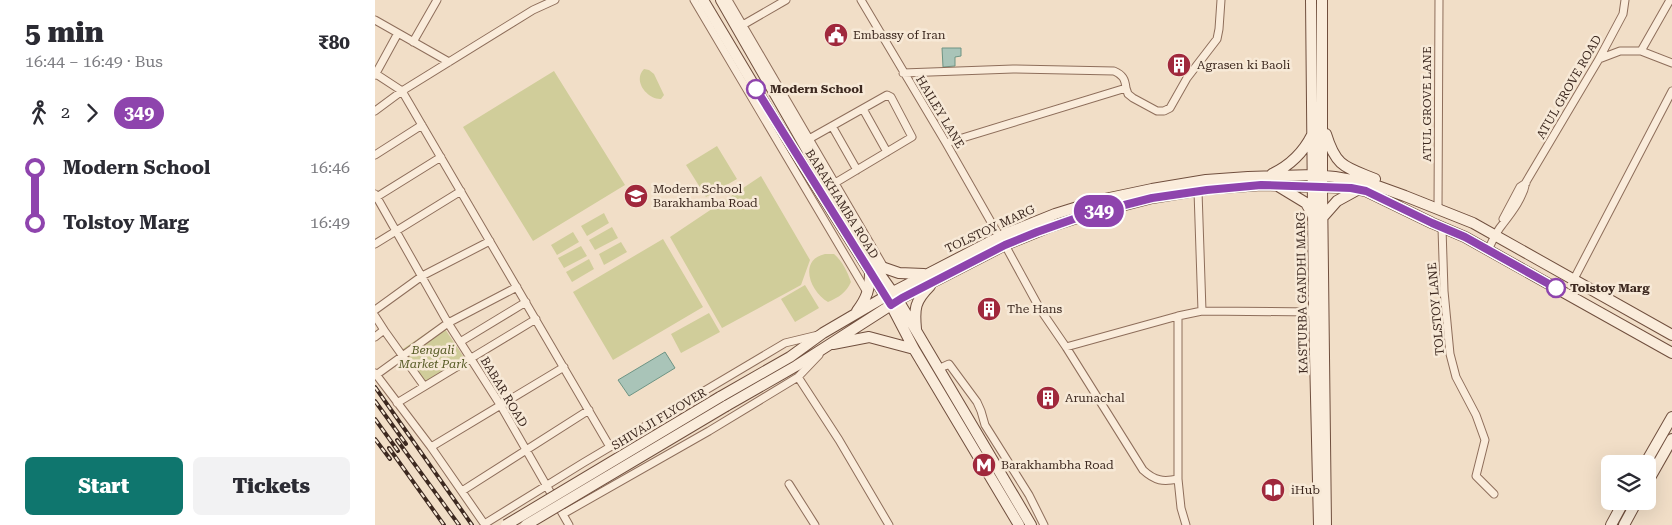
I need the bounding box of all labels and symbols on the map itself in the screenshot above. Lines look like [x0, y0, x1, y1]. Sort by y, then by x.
public building icon: Embassy of Iran [823, 22, 849, 48]
place label: Embassy of Iran [853, 28, 946, 42]
street label: ATUL GROVE ROAD [1534, 33, 1604, 141]
street label: ATUL GROVE LANE [1420, 46, 1434, 162]
building icon: Agrasen ki Baoli [1166, 52, 1192, 78]
place label: Agrasen ki Baoli [1197, 58, 1291, 72]
street label: HAILEY LANE [913, 73, 967, 151]
marker: Modern School [746, 79, 766, 99]
place label: Modern School [770, 82, 863, 96]
street label: BARAKHAMBA ROAD [803, 147, 881, 261]
place label: Modern School Barakhamba Road [653, 182, 758, 210]
school or university icon: Modern School Barakhamba Road [623, 183, 649, 209]
line badge: 349 [1070, 195, 1128, 227]
street label: TOLSTOY MARG [943, 202, 1038, 256]
street label: KASTURBA GANDHI MARG [1294, 211, 1310, 374]
street label: TOLSTOY LANE [1425, 262, 1447, 356]
marker: Tolstoy Marg [1546, 278, 1566, 298]
place label: Tolstoy Marg [1570, 281, 1650, 295]
building icon: The Hans [976, 296, 1002, 322]
place label: The Hans [1007, 302, 1063, 316]
park label: Bengali Market Park [397, 343, 468, 371]
street label: BABAR ROAD [478, 354, 530, 430]
street label: SHIVAJI FLYOVER [609, 385, 709, 453]
building icon: Arunachal [1035, 385, 1061, 411]
place label: Arunachal [1065, 391, 1125, 405]
metro station icon: Barakhambha Road [971, 452, 997, 478]
place label: Barakhambha Road [1001, 458, 1114, 472]
library icon: iHub [1260, 477, 1286, 503]
place label: iHub [1291, 483, 1320, 497]

